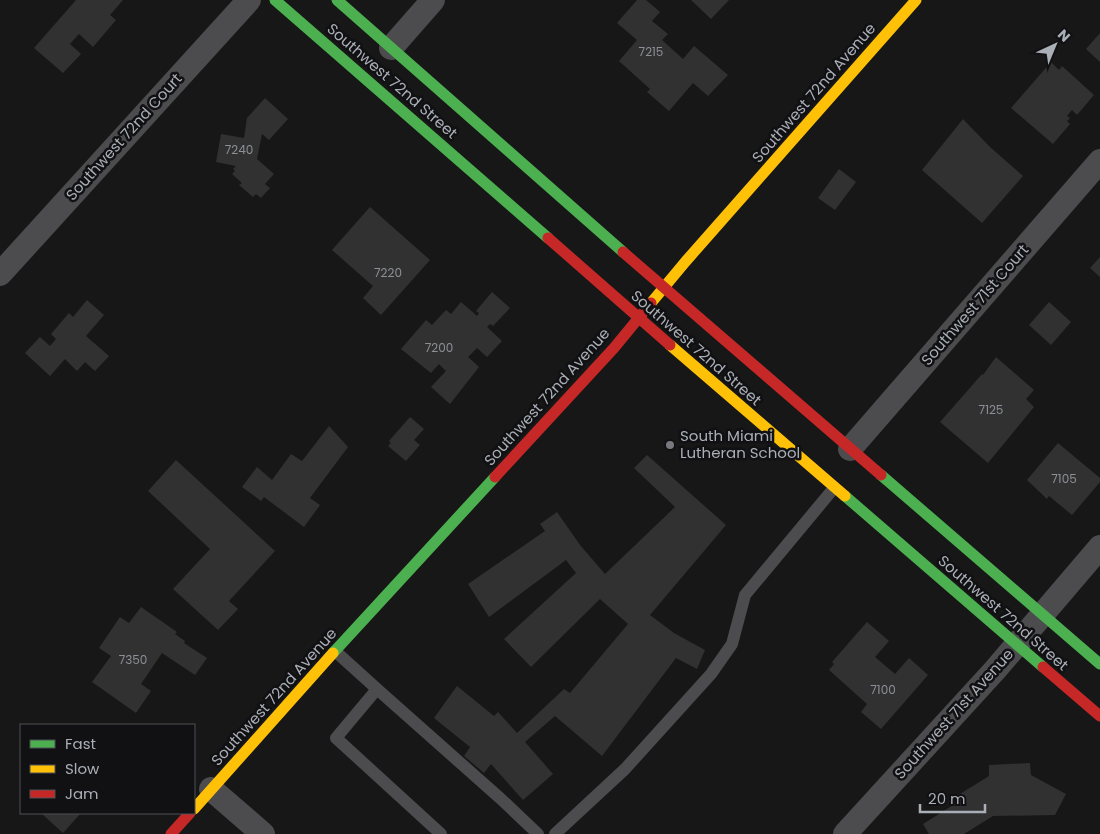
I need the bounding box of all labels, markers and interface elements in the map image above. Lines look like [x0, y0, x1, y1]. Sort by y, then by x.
street label: Southwest 72nd Street [323, 18, 462, 143]
street label: Southwest 72nd Avenue [747, 18, 880, 167]
north arrow [1030, 20, 1080, 70]
text: N [1053, 25, 1075, 46]
house number: 7215 [639, 43, 663, 60]
street label: Southwest 72nd Court [61, 69, 186, 205]
house number: 7240 [225, 141, 253, 158]
street label: Southwest 71st Court [916, 240, 1033, 370]
house number: 7220 [374, 264, 402, 281]
street label: Southwest 72nd Street [627, 285, 766, 410]
street label: Southwest 72nd Avenue [479, 323, 614, 470]
house number: 7200 [425, 339, 453, 356]
house number: 7125 [979, 401, 1003, 418]
place label: South Miami Lutheran School [680, 425, 800, 463]
marker: South Miami Lutheran School [664, 439, 676, 451]
house number: 7105 [1051, 470, 1077, 487]
street label: Southwest 72nd Street [934, 550, 1073, 675]
street label: Southwest 72nd Avenue [206, 623, 341, 770]
street label: Southwest 71st Avenue [889, 644, 1018, 783]
house number: 7350 [119, 651, 147, 668]
house number: 7100 [870, 681, 896, 698]
legend [20, 724, 195, 814]
text: Fast [65, 733, 96, 754]
text: Slow [65, 758, 100, 779]
scale bar [920, 782, 985, 814]
text: Jam [65, 783, 99, 804]
text: 20 m [928, 788, 966, 809]

